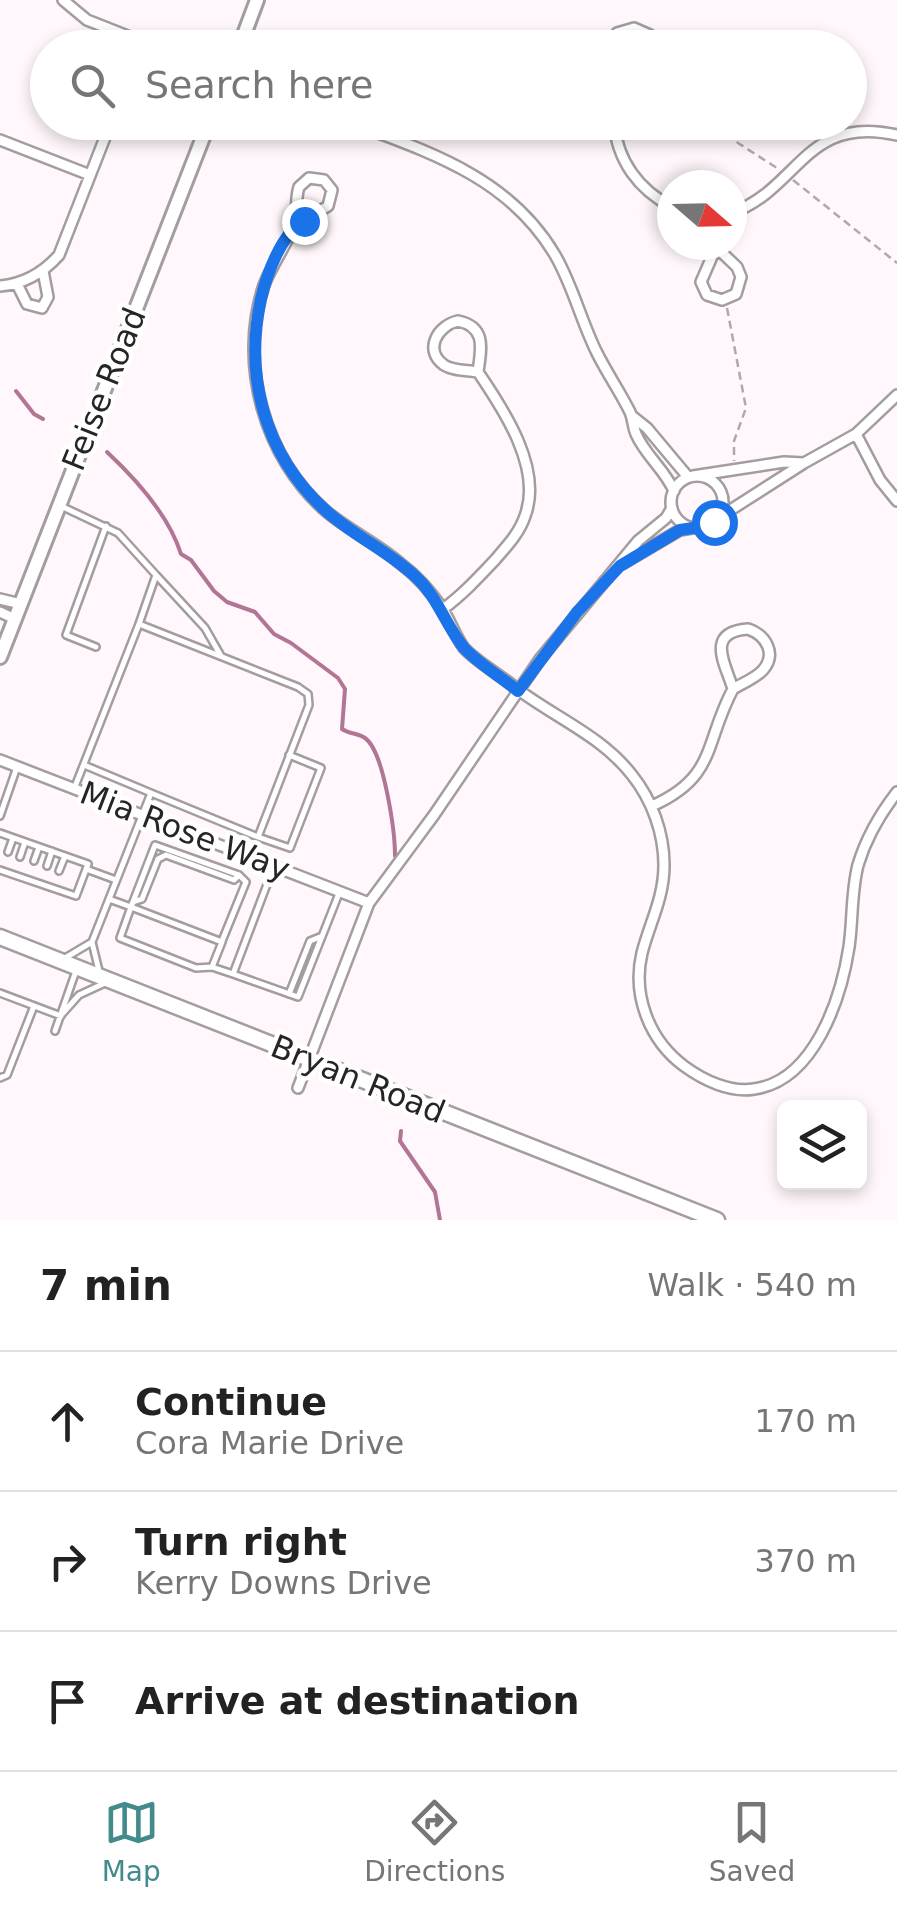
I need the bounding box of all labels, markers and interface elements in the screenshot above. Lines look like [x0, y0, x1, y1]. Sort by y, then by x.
search box [30, 30, 867, 140]
icon: search [65, 58, 120, 113]
text: Search here [145, 63, 373, 107]
north arrow [657, 170, 747, 260]
route end [282, 199, 328, 245]
street label: Feise Road [54, 302, 154, 476]
route start [692, 500, 738, 546]
street label: Mia Rose Way [75, 774, 295, 888]
street label: Bryan Road [265, 1027, 451, 1131]
map controls [777, 1100, 867, 1190]
button: layers [777, 1100, 867, 1190]
text: 7 min [40, 1261, 172, 1310]
text: Walk · 540 m [647, 1266, 857, 1304]
text: Continue [135, 1380, 327, 1424]
icon: ahead [40, 1394, 95, 1449]
text: 170 m [755, 1402, 857, 1440]
text: Cora Marie Drive [135, 1424, 404, 1462]
text: Turn right [135, 1520, 347, 1564]
icon: right [40, 1534, 95, 1589]
text: 370 m [755, 1542, 857, 1580]
text: Kerry Downs Drive [135, 1564, 432, 1602]
icon: arrive [40, 1674, 95, 1729]
text: Arrive at destination [135, 1679, 580, 1723]
tab: Map [102, 1795, 161, 1888]
tab: Directions [364, 1795, 505, 1888]
tab: Saved [709, 1795, 795, 1888]

